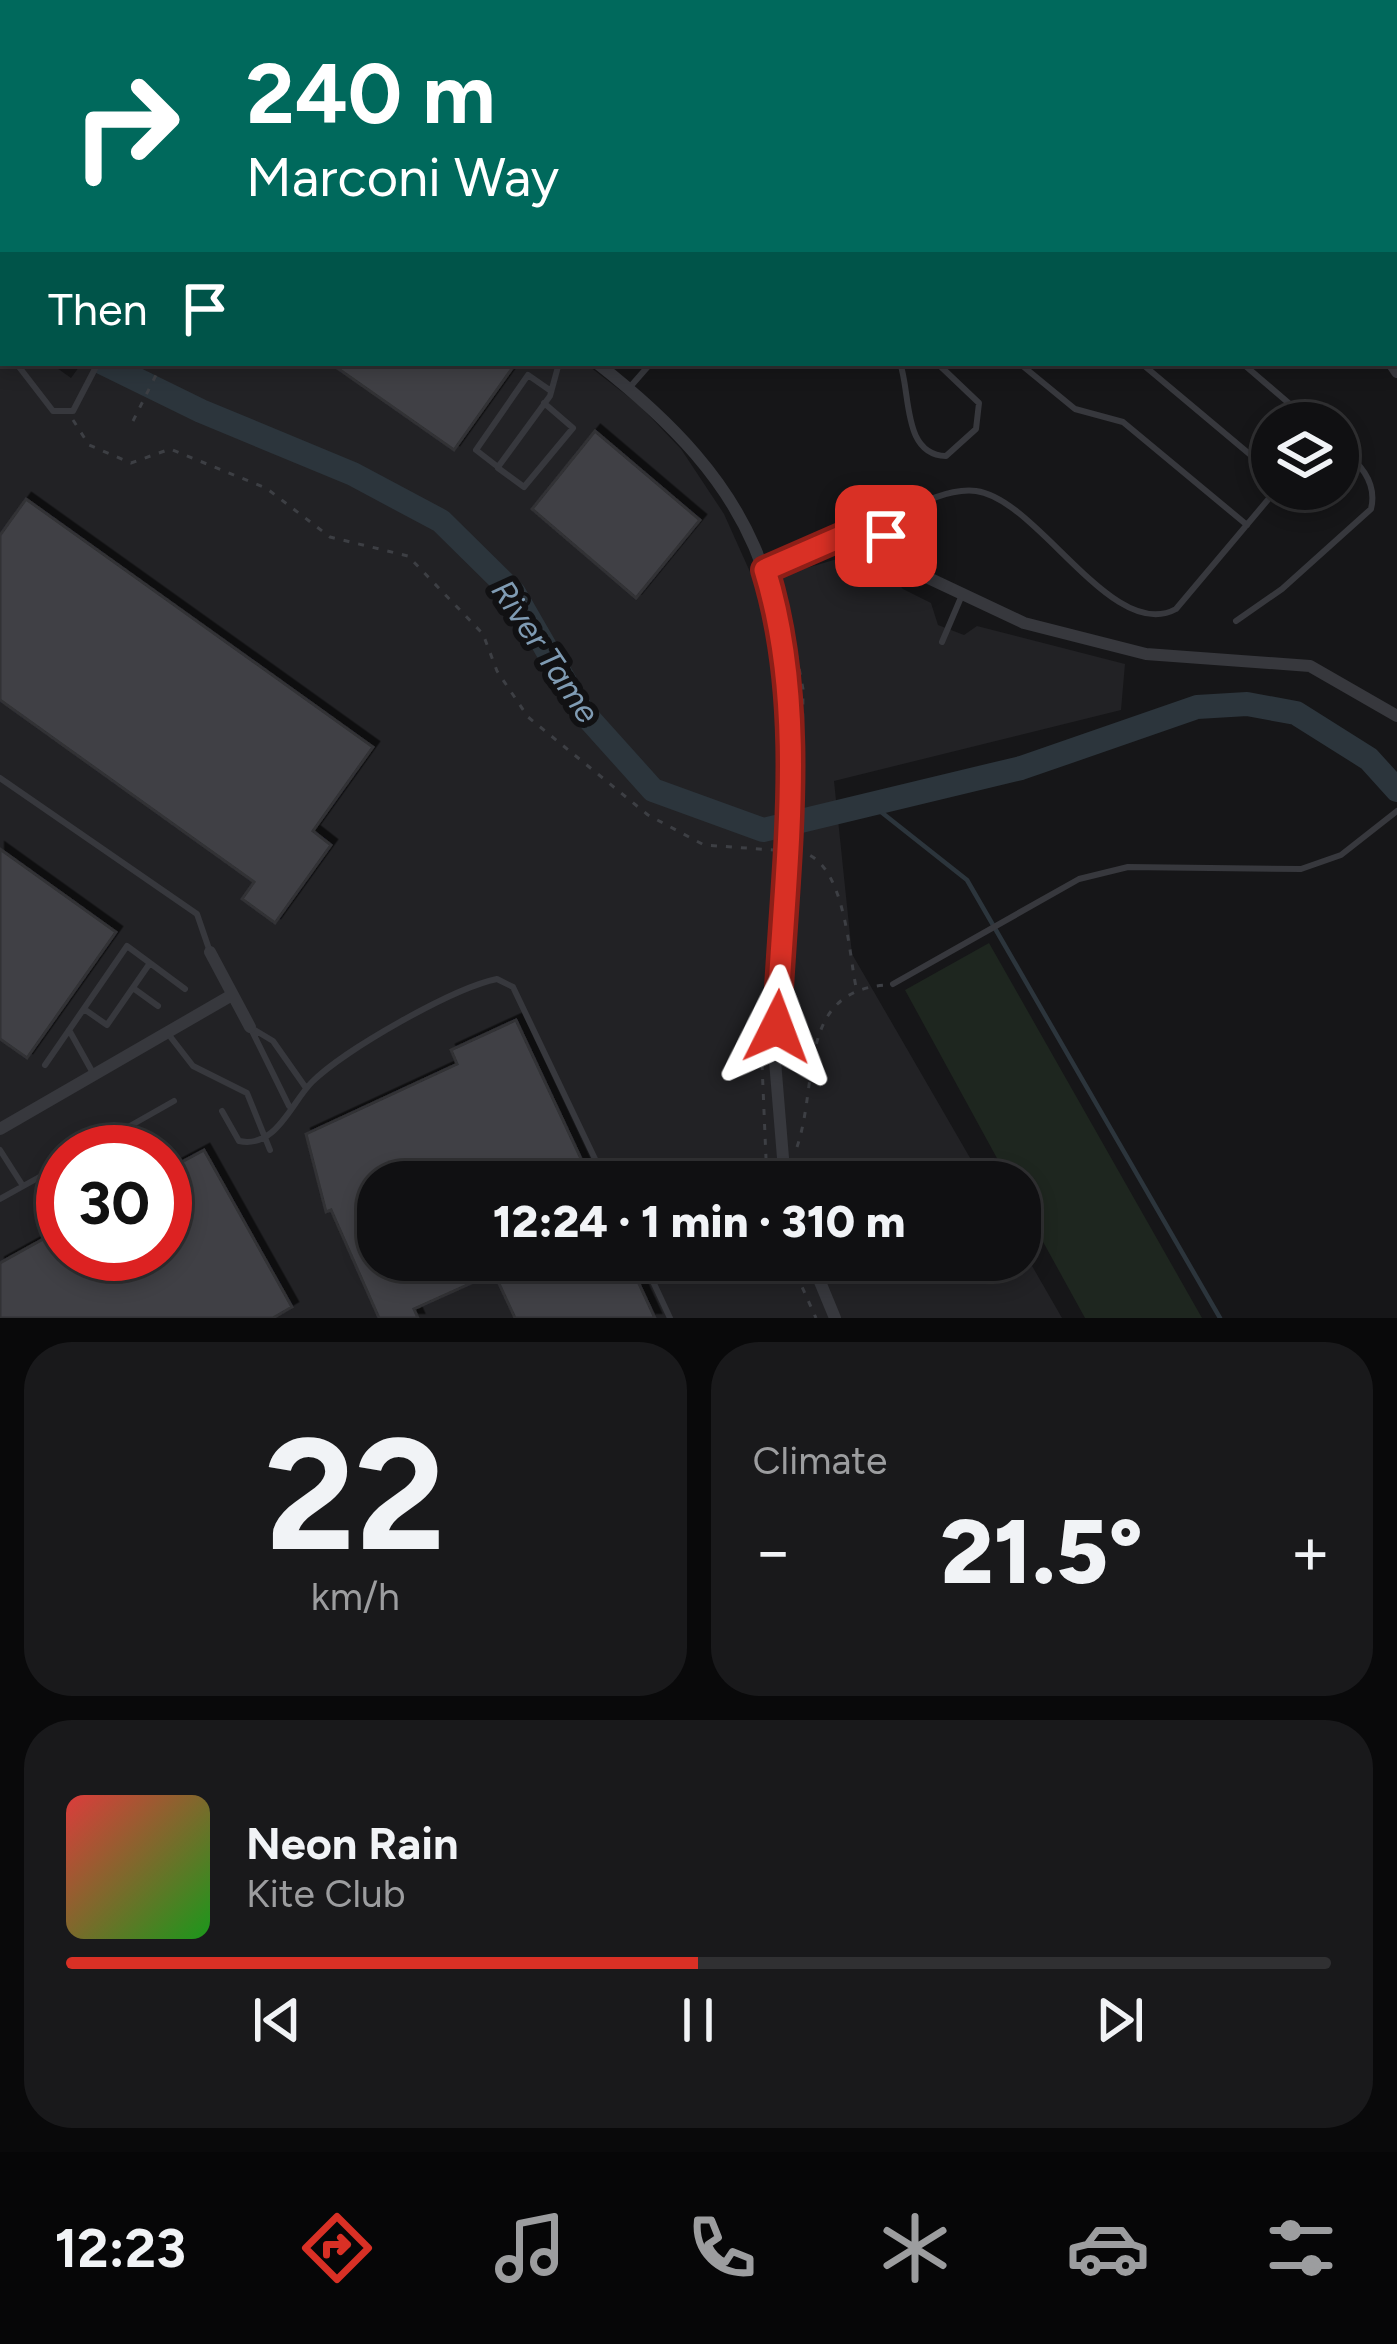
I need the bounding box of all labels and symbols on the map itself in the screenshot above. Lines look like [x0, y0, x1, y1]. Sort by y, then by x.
pin [835, 485, 937, 587]
water label: River Tame [483, 572, 608, 730]
position arrow [714, 964, 840, 1090]
speed limit sign: 30 [36, 1125, 192, 1281]

